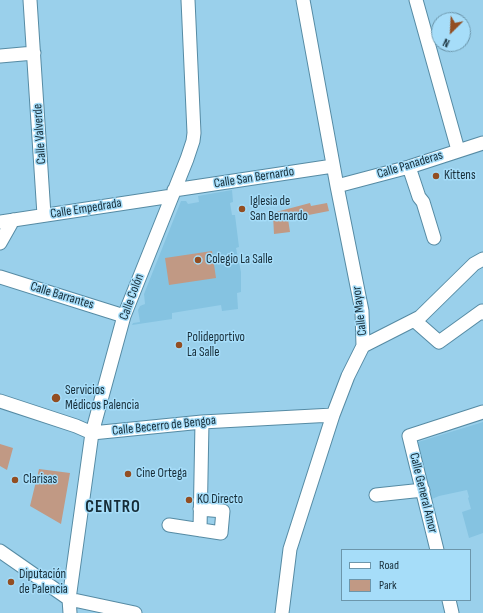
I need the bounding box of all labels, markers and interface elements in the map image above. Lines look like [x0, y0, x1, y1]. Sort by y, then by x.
north arrow [431, 12, 471, 52]
text: N [441, 35, 452, 50]
street label: Calle Valverde [30, 103, 50, 165]
street label: Calle Panaderas [375, 148, 445, 182]
street label: Calle San Bernardo [213, 164, 295, 192]
place label: Kittens [444, 168, 476, 184]
marker: Kittens [431, 171, 441, 181]
place label: Iglesia de San Bernardo [250, 194, 308, 225]
street label: Calle Empedrada [49, 196, 123, 222]
marker: Iglesia de San Bernardo [237, 204, 247, 214]
place label: Colegio La Salle [206, 252, 273, 268]
marker: Colegio La Salle [193, 255, 203, 265]
street label: Calle Colón [116, 272, 148, 322]
street label: Calle Barrantes [28, 279, 96, 313]
street label: Calle Mayor [349, 285, 371, 337]
place label: Polideportivo La Salle [187, 330, 245, 361]
marker: Polideportivo La Salle [174, 340, 184, 350]
place label: Servicios Médicos Palencia [65, 383, 139, 414]
marker: Servicios Médicos Palencia [50, 392, 62, 404]
street label: Calle Becerro de Bengoa [111, 413, 217, 439]
street label: Calle General Amor [406, 451, 440, 535]
place label: Cine Ortega [136, 466, 187, 482]
marker: Cine Ortega [123, 469, 133, 479]
place label: Clarisas [23, 472, 57, 488]
marker: Clarisas [10, 475, 20, 485]
place label: KO Directo [197, 492, 243, 508]
marker: KO Directo [184, 495, 194, 505]
district label: CENTRO [85, 498, 141, 518]
legend [341, 549, 471, 601]
text: Road [379, 558, 399, 573]
place label: Diputación de Palencia [19, 567, 68, 598]
marker: Diputación de Palencia [6, 577, 16, 587]
text: Park [379, 578, 397, 593]

